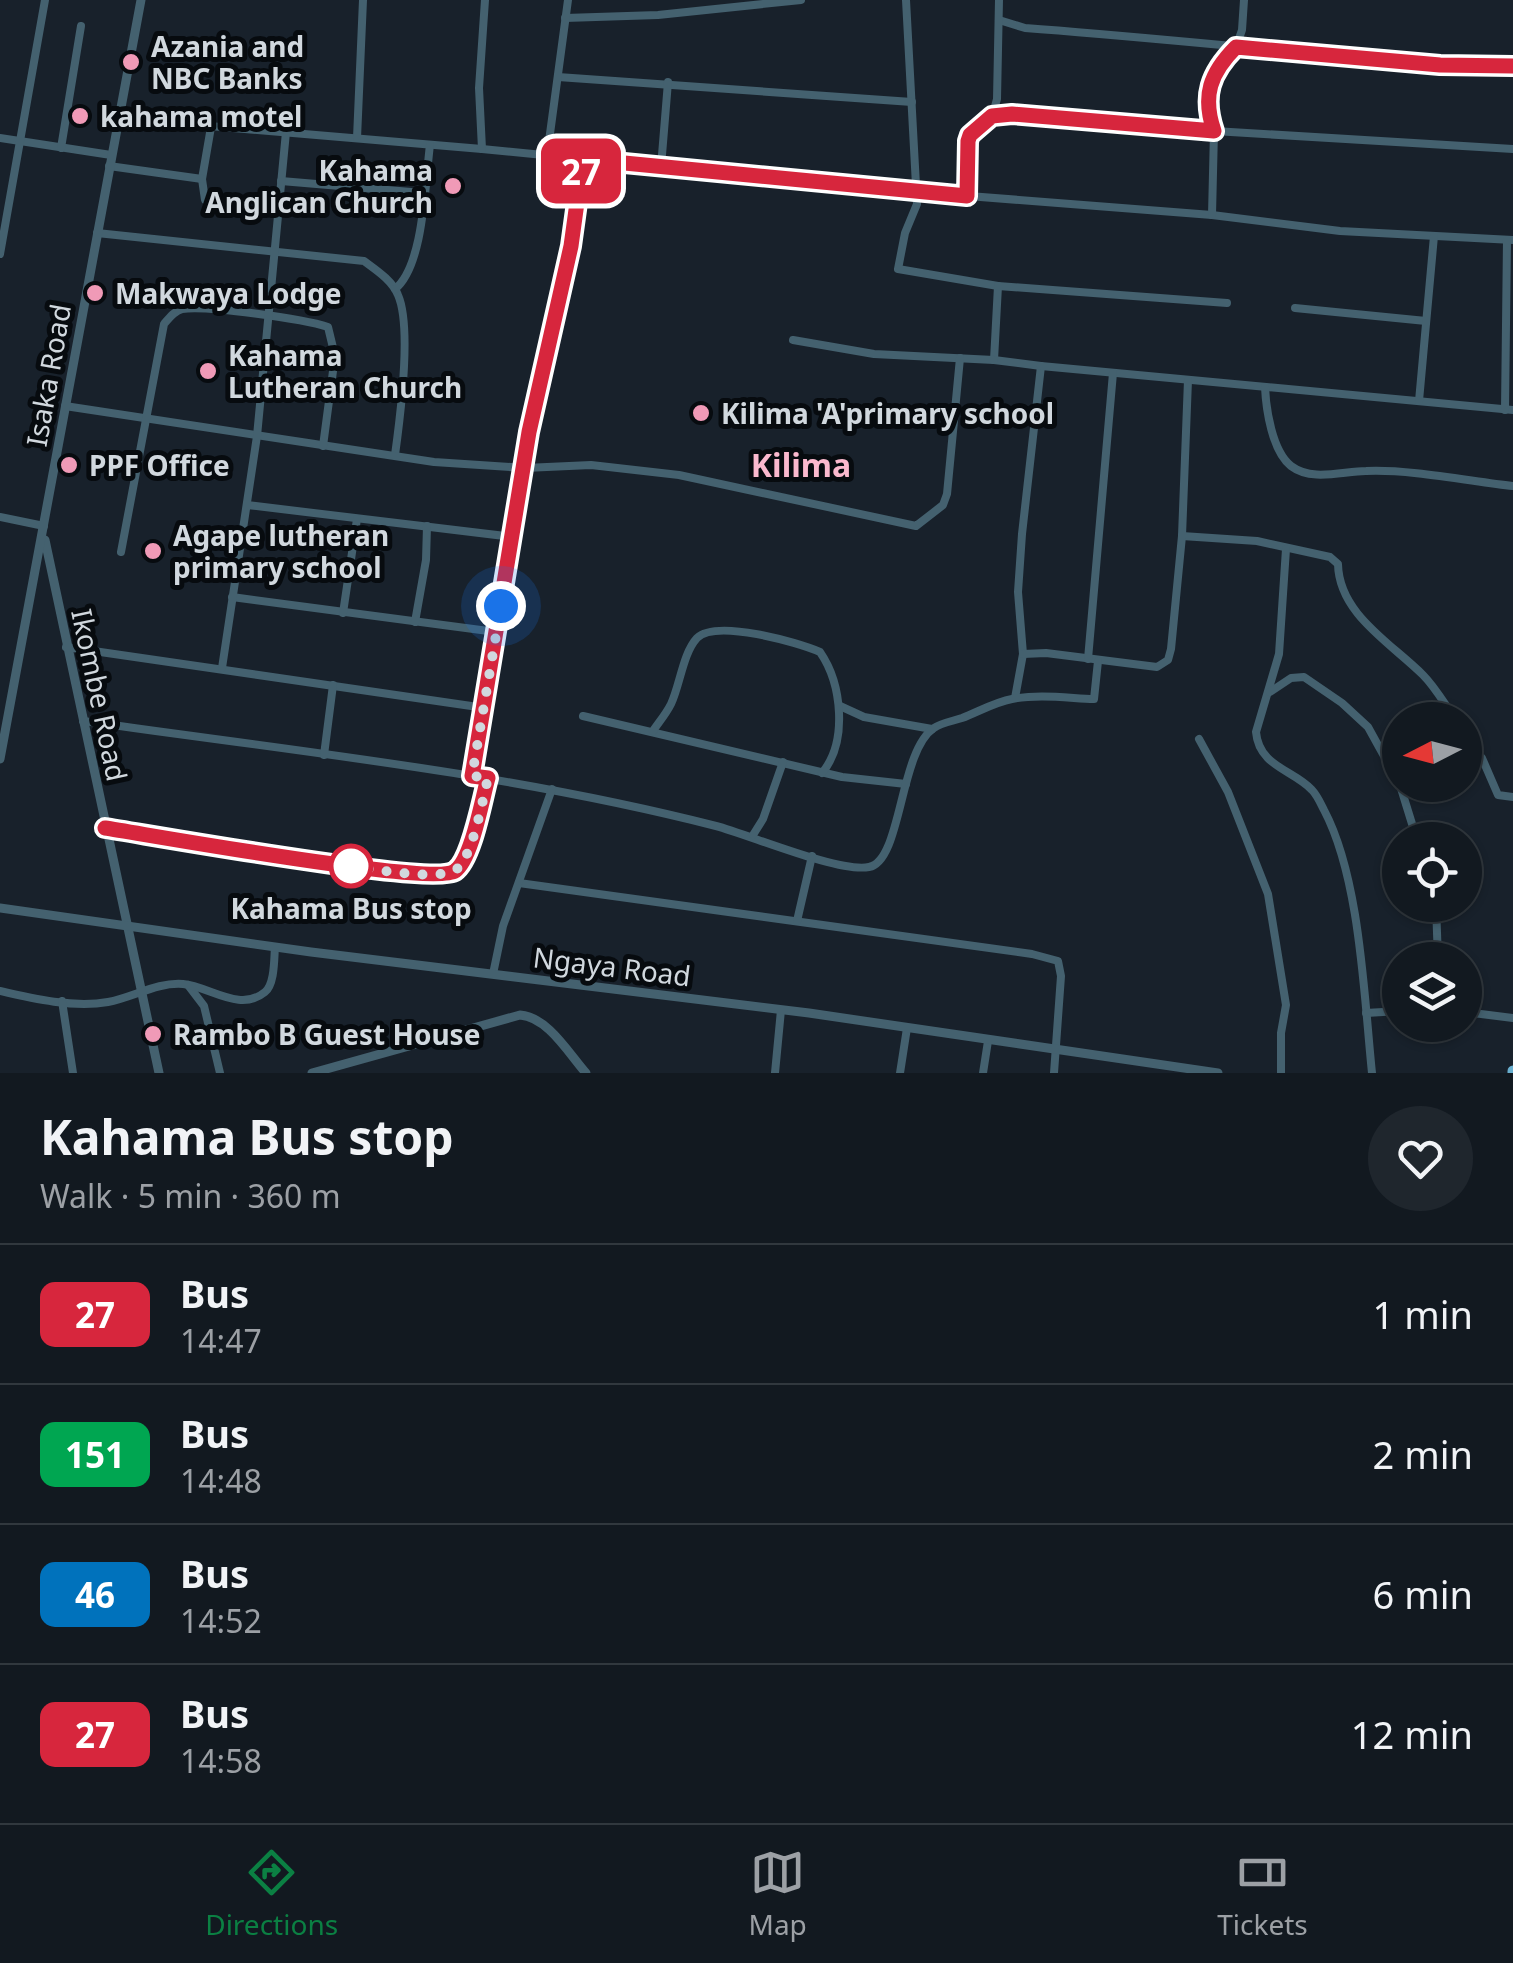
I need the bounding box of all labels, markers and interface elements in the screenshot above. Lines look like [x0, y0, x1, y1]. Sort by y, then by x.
place label: Azania and NBC Banks [151, 27, 304, 97]
marker: Azania and NBC Banks [120, 51, 142, 73]
place label: kahama motel [100, 97, 302, 135]
marker: kahama motel [69, 105, 91, 127]
line badge: 27 [536, 138, 626, 204]
text: 27 [561, 148, 601, 195]
place label: Kahama Anglican Church [205, 151, 433, 221]
marker: Kahama Anglican Church [442, 175, 464, 197]
place label: Makwaya Lodge [115, 274, 342, 312]
marker: Makwaya Lodge [84, 282, 106, 304]
street label: Isaka Road [17, 301, 79, 449]
place label: Kahama Lutheran Church [228, 336, 462, 406]
marker: Kahama Lutheran Church [197, 360, 219, 382]
place label: Kilima 'A'primary school [721, 394, 1054, 432]
marker: Kilima 'A'primary school [690, 402, 712, 424]
district label: Kilima [751, 443, 851, 486]
place label: PPF Office [89, 446, 230, 484]
marker: PPF Office [58, 454, 80, 476]
place label: Agape lutheran primary school [173, 516, 389, 586]
marker: Agape lutheran primary school [142, 540, 164, 562]
your location [476, 581, 526, 631]
street label: Ikombe Road [63, 605, 137, 785]
north arrow [1382, 702, 1482, 802]
map controls [1382, 702, 1482, 1042]
button: locate [1382, 822, 1482, 922]
marker: Kahama Bus stop [330, 845, 372, 887]
place label: Kahama Bus stop [230, 889, 472, 927]
street label: Ngaya Road [531, 937, 693, 995]
button: layers [1382, 942, 1482, 1042]
place label: Rambo B Guest House [173, 1015, 480, 1053]
marker: Rambo B Guest House [142, 1023, 164, 1045]
text: Kahama Bus stop [40, 1104, 454, 1169]
button: heart [1368, 1106, 1473, 1211]
text: Walk · 5 min · 360 m [40, 1174, 341, 1217]
text: Bus [180, 1267, 249, 1319]
text: 1 min [1373, 1288, 1473, 1340]
text: 27 [75, 1291, 115, 1338]
text: 14:47 [180, 1319, 262, 1362]
text: Bus [180, 1407, 249, 1459]
text: 2 min [1373, 1428, 1473, 1480]
text: 151 [65, 1431, 125, 1478]
text: 14:48 [180, 1459, 262, 1502]
text: Bus [180, 1547, 249, 1599]
text: 6 min [1373, 1568, 1473, 1620]
text: 46 [75, 1571, 115, 1618]
text: 14:52 [180, 1599, 262, 1642]
text: Bus [180, 1687, 249, 1739]
text: 12 min [1351, 1708, 1473, 1760]
text: 27 [75, 1711, 115, 1758]
text: 14:58 [180, 1739, 262, 1782]
tab: Directions [205, 1845, 338, 1943]
tab: Map [749, 1845, 807, 1943]
tab: Tickets [1217, 1845, 1308, 1943]

